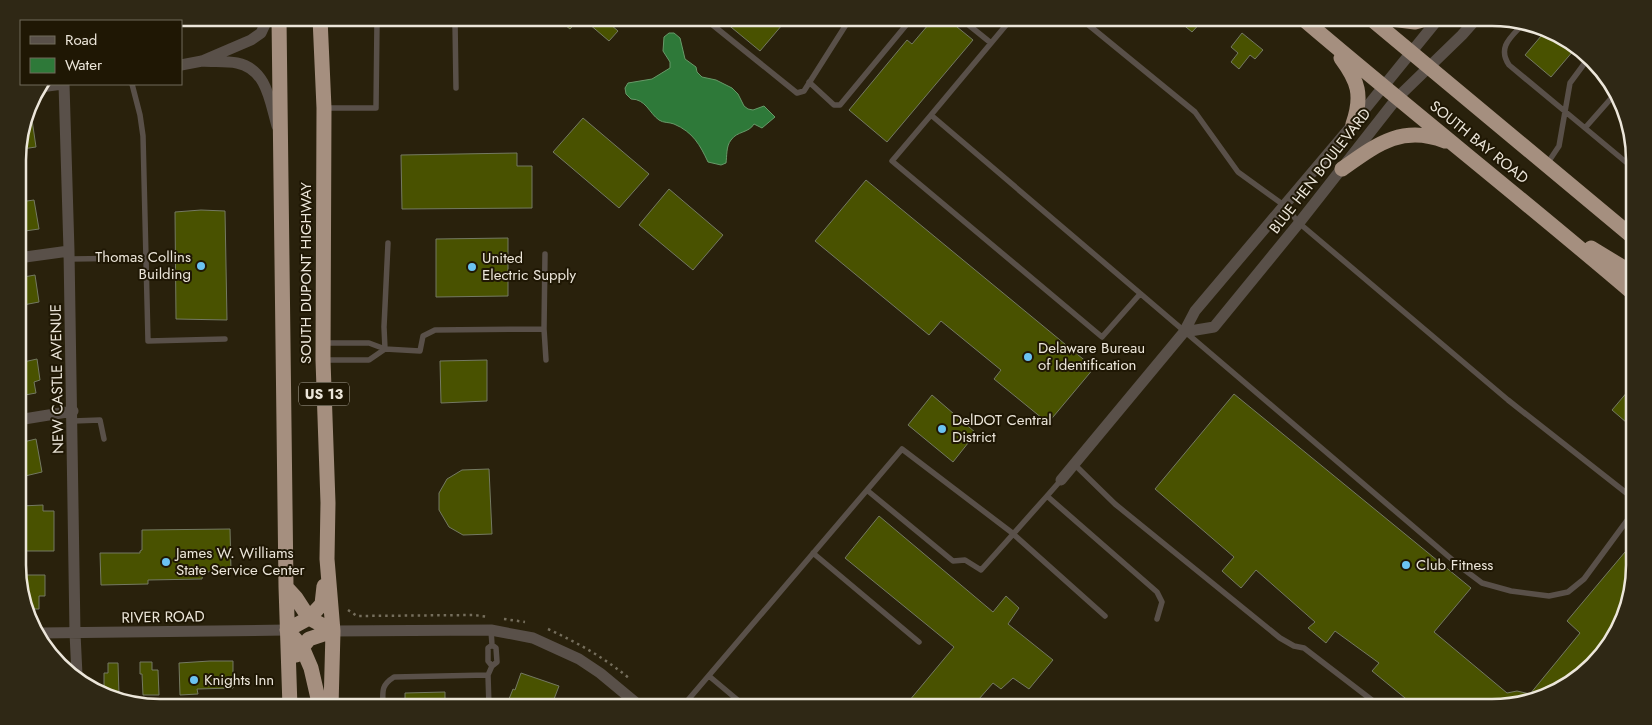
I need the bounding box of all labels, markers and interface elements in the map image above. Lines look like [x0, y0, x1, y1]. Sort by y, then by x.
legend [20, 20, 182, 85]
text: Road [65, 29, 97, 51]
text: Water [65, 54, 103, 76]
street label: SOUTH BAY ROAD [1425, 95, 1533, 189]
street label: BLUE HEN BOULEVARD [1264, 104, 1376, 238]
street label: SOUTH DUPONT HIGHWAY [295, 182, 317, 364]
place label: Thomas Collins Building [95, 246, 191, 285]
place label: United Electric Supply [482, 247, 577, 286]
marker: Thomas Collins Building [195, 260, 207, 272]
marker: United Electric Supply [466, 261, 478, 273]
street label: NEW CASTLE AVENUE [45, 304, 69, 454]
place label: Delaware Bureau of Identification [1038, 337, 1145, 376]
marker: Delaware Bureau of Identification [1022, 351, 1034, 363]
road number: US 13 [299, 382, 349, 406]
place label: DelDOT Central District [952, 409, 1052, 448]
marker: DelDOT Central District [936, 423, 948, 435]
place label: James W. Williams State Service Center [174, 542, 305, 581]
place label: Club Fitness [1416, 554, 1493, 576]
marker: James W. Williams State Service Center [160, 556, 172, 568]
marker: Club Fitness [1400, 559, 1412, 571]
street label: RIVER ROAD [121, 605, 205, 629]
place label: Knights Inn [204, 669, 274, 691]
marker: Knights Inn [188, 674, 200, 686]

